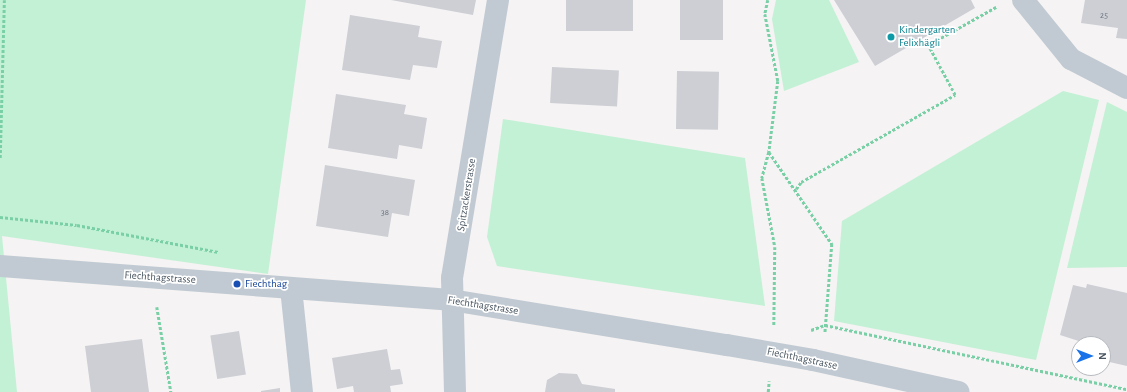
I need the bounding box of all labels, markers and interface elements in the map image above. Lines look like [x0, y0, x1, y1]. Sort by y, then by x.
house number: 25 [1100, 11, 1108, 21]
place label: Kindergarten Felixhägli [899, 24, 956, 50]
marker: Kindergarten Felixhägli [886, 32, 896, 42]
street label: Spitzackerstrasse [455, 158, 479, 232]
house number: 38 [381, 208, 389, 218]
street label: Fiechthagstrasse [124, 269, 196, 287]
place label: Fiechthag [245, 277, 287, 291]
marker: Fiechthag [232, 279, 242, 289]
street label: Fiechthagstrasse [447, 294, 519, 318]
north arrow [1071, 336, 1111, 376]
street label: Fiechthagstrasse [766, 345, 838, 373]
text: N [1097, 352, 1108, 360]

